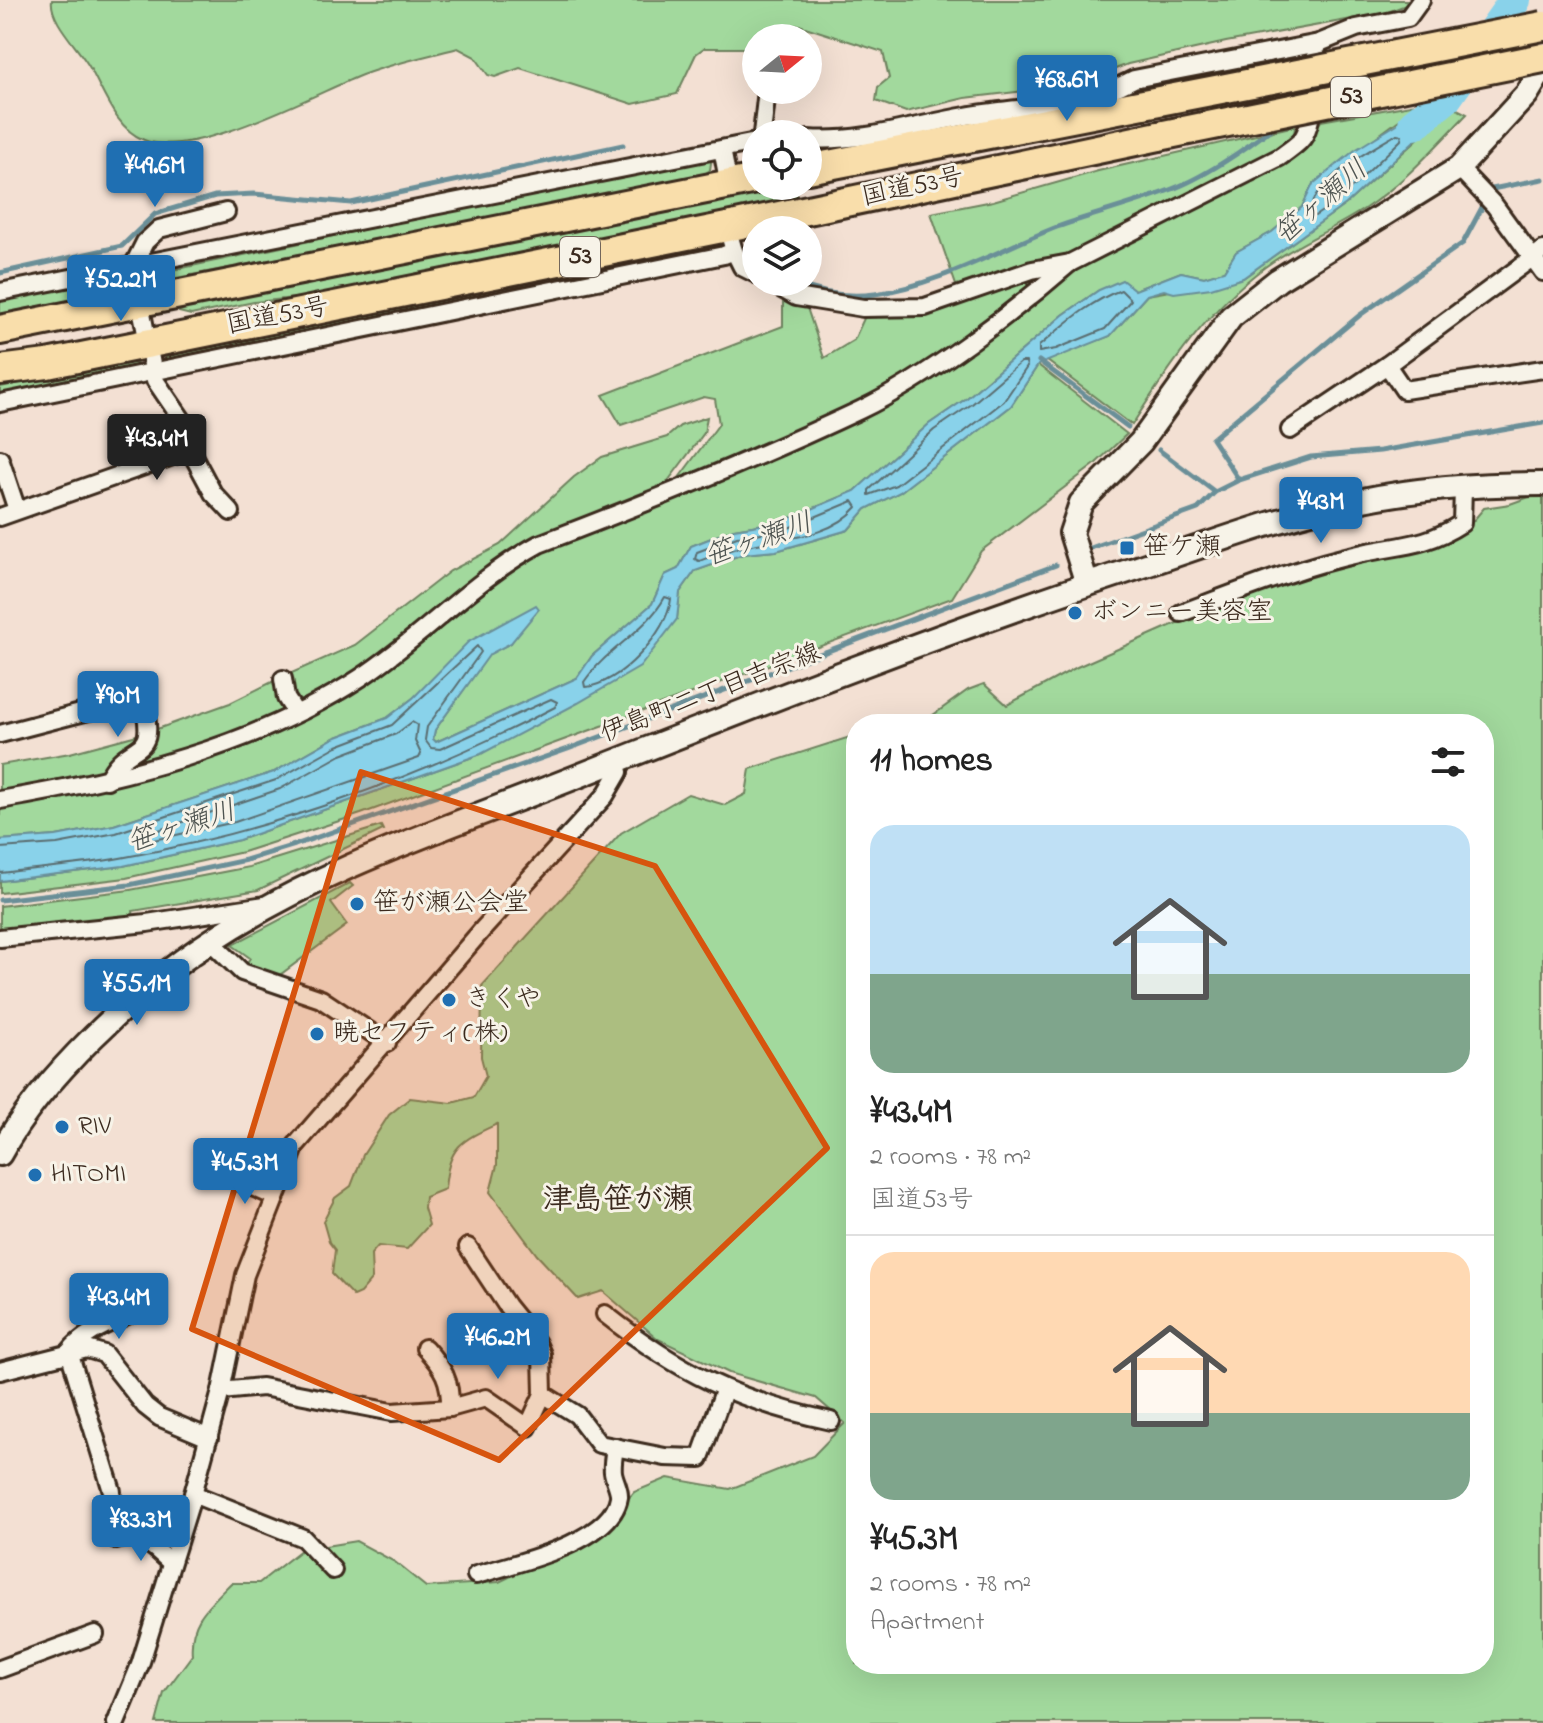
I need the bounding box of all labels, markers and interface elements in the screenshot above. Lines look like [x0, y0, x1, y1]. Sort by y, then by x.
north arrow [742, 24, 822, 104]
map controls [742, 24, 822, 296]
pin: ¥68.6M [1002, 55, 1132, 123]
text: ¥68.6M [1035, 62, 1099, 100]
road number: 53 [1331, 77, 1371, 117]
button: locate [742, 120, 822, 200]
pin: ¥49.6M [90, 141, 220, 209]
text: ¥49.6M [124, 148, 186, 186]
water label: 笹ヶ瀬川 [1266, 151, 1378, 255]
street label: 国道53号 [858, 159, 968, 217]
button: layers [742, 216, 822, 296]
road number: 53 [560, 237, 600, 277]
pin: ¥52.2M [56, 255, 186, 323]
text: ¥52.2M [85, 262, 157, 300]
street label: 国道53号 [224, 288, 332, 346]
pin: ¥43.4M [92, 414, 222, 482]
text: ¥43.4M [125, 421, 189, 459]
pin: ¥43M [1274, 477, 1368, 545]
text: ¥43M [1297, 484, 1345, 522]
water label: 笹ヶ瀬川 [699, 503, 819, 579]
place label: 笹ケ瀬 [1143, 529, 1221, 567]
marker: 笹ケ瀬 [1118, 539, 1136, 557]
place label: ボンニー美容室 [1091, 594, 1272, 632]
marker: ボンニー美容室 [1066, 604, 1084, 622]
street label: 伊島町二丁目吉宗線 [595, 634, 827, 754]
pin: ¥90M [71, 671, 165, 739]
text: ¥90M [96, 678, 140, 716]
text: 11 homes [870, 737, 993, 787]
icon: filters [1426, 740, 1470, 784]
water label: 笹ヶ瀬川 [122, 791, 242, 865]
icon: home [1098, 877, 1242, 1021]
place label: 笹が瀬公会堂 [373, 885, 529, 923]
marker: 笹が瀬公会堂 [348, 895, 366, 913]
pin: ¥55.1M [72, 959, 202, 1027]
text: ¥55.1M [102, 966, 172, 1004]
place label: きくや [465, 981, 541, 1019]
marker: きくや [440, 991, 458, 1009]
place label: 暁セフティ(株) [333, 1015, 508, 1053]
marker: 暁セフティ(株) [308, 1025, 326, 1043]
text: ¥43.4M [870, 1089, 953, 1139]
place label: RIV [78, 1108, 111, 1146]
marker: RIV [53, 1118, 71, 1136]
pin: ¥45.3M [180, 1138, 310, 1206]
text: 2 rooms · 78 m² [870, 1139, 1031, 1177]
text: ¥45.3M [211, 1145, 279, 1183]
place label: HITOMI [51, 1156, 126, 1194]
marker: HITOMI [26, 1166, 44, 1184]
district label: 津島笹が瀬 [543, 1179, 693, 1223]
text: 国道53号 [870, 1182, 974, 1220]
pin: ¥43.4M [54, 1273, 184, 1341]
text: ¥43.4M [87, 1280, 151, 1318]
icon: home [1098, 1304, 1242, 1448]
pin: ¥46.2M [433, 1313, 563, 1381]
text: ¥46.2M [465, 1320, 531, 1358]
pin: ¥83.3M [76, 1495, 206, 1563]
text: ¥83.3M [110, 1502, 172, 1540]
text: ¥45.3M [870, 1516, 958, 1566]
text: 2 rooms · 78 m² [870, 1566, 1031, 1604]
text: Apartment [870, 1604, 984, 1642]

